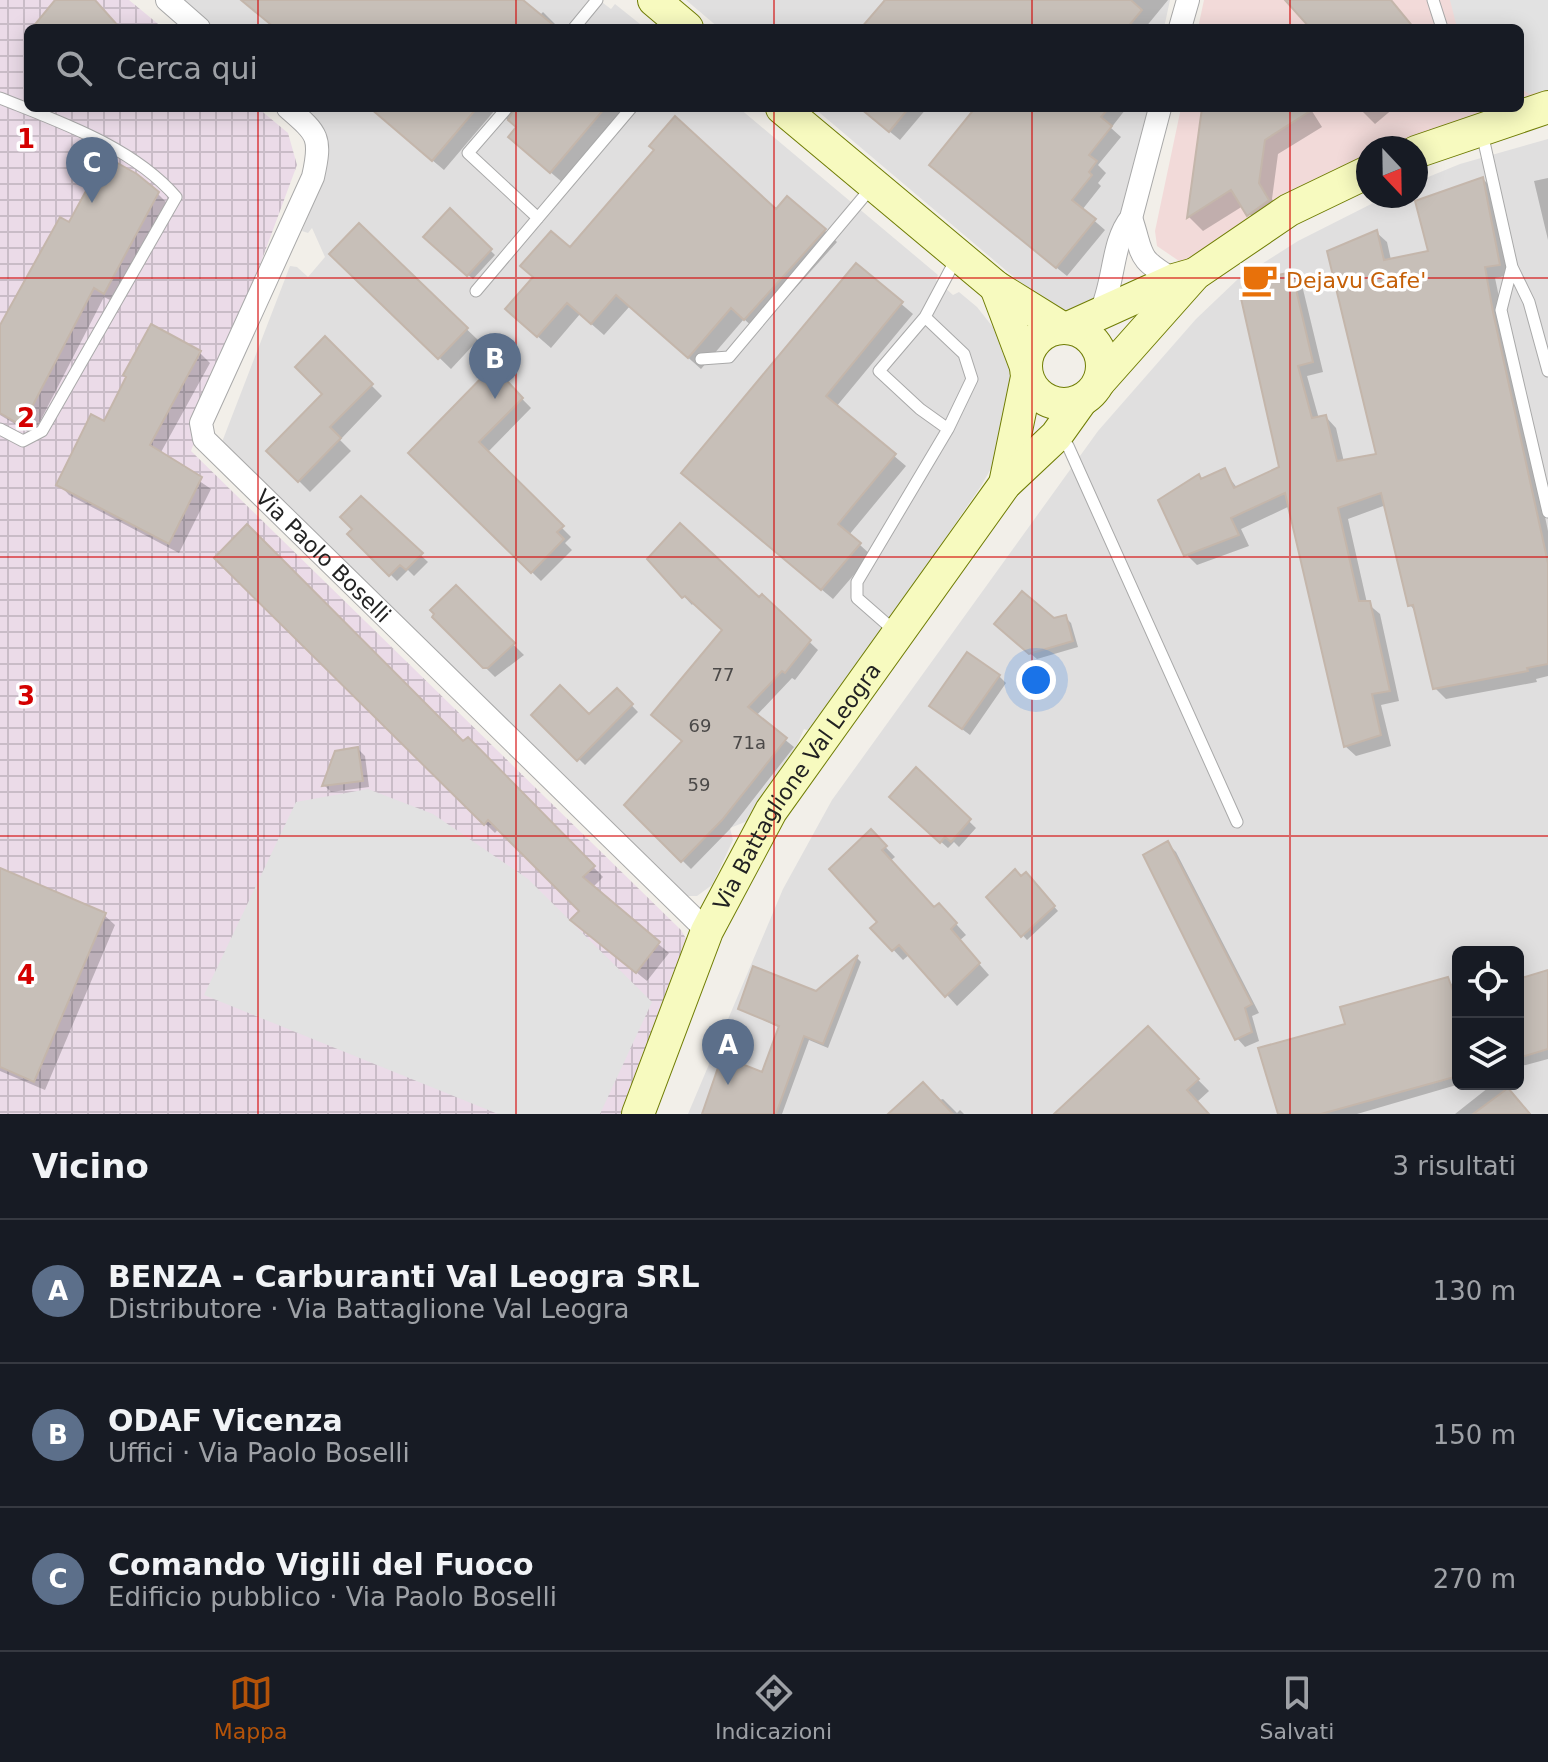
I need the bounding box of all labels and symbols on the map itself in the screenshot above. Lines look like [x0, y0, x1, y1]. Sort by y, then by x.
text: 1 [17, 124, 35, 154]
north arrow [1356, 136, 1428, 208]
pin: C [66, 137, 118, 203]
cafe icon: Dejavu Cafe' [1241, 261, 1279, 299]
place label: Dejavu Cafe' [1286, 268, 1426, 293]
pin: B [469, 333, 521, 399]
text: 2 [17, 403, 35, 433]
street label: Via Paolo Boselli [251, 484, 396, 627]
street label: Via Battaglione Val Leogra [708, 658, 886, 914]
your location [1016, 660, 1056, 700]
house number: 77 [712, 664, 734, 685]
text: 3 [17, 681, 35, 711]
house number: 69 [689, 715, 711, 736]
house number: 71a [732, 732, 766, 753]
house number: 59 [688, 774, 710, 795]
text: 4 [17, 960, 35, 990]
pin: A [702, 1019, 754, 1085]

